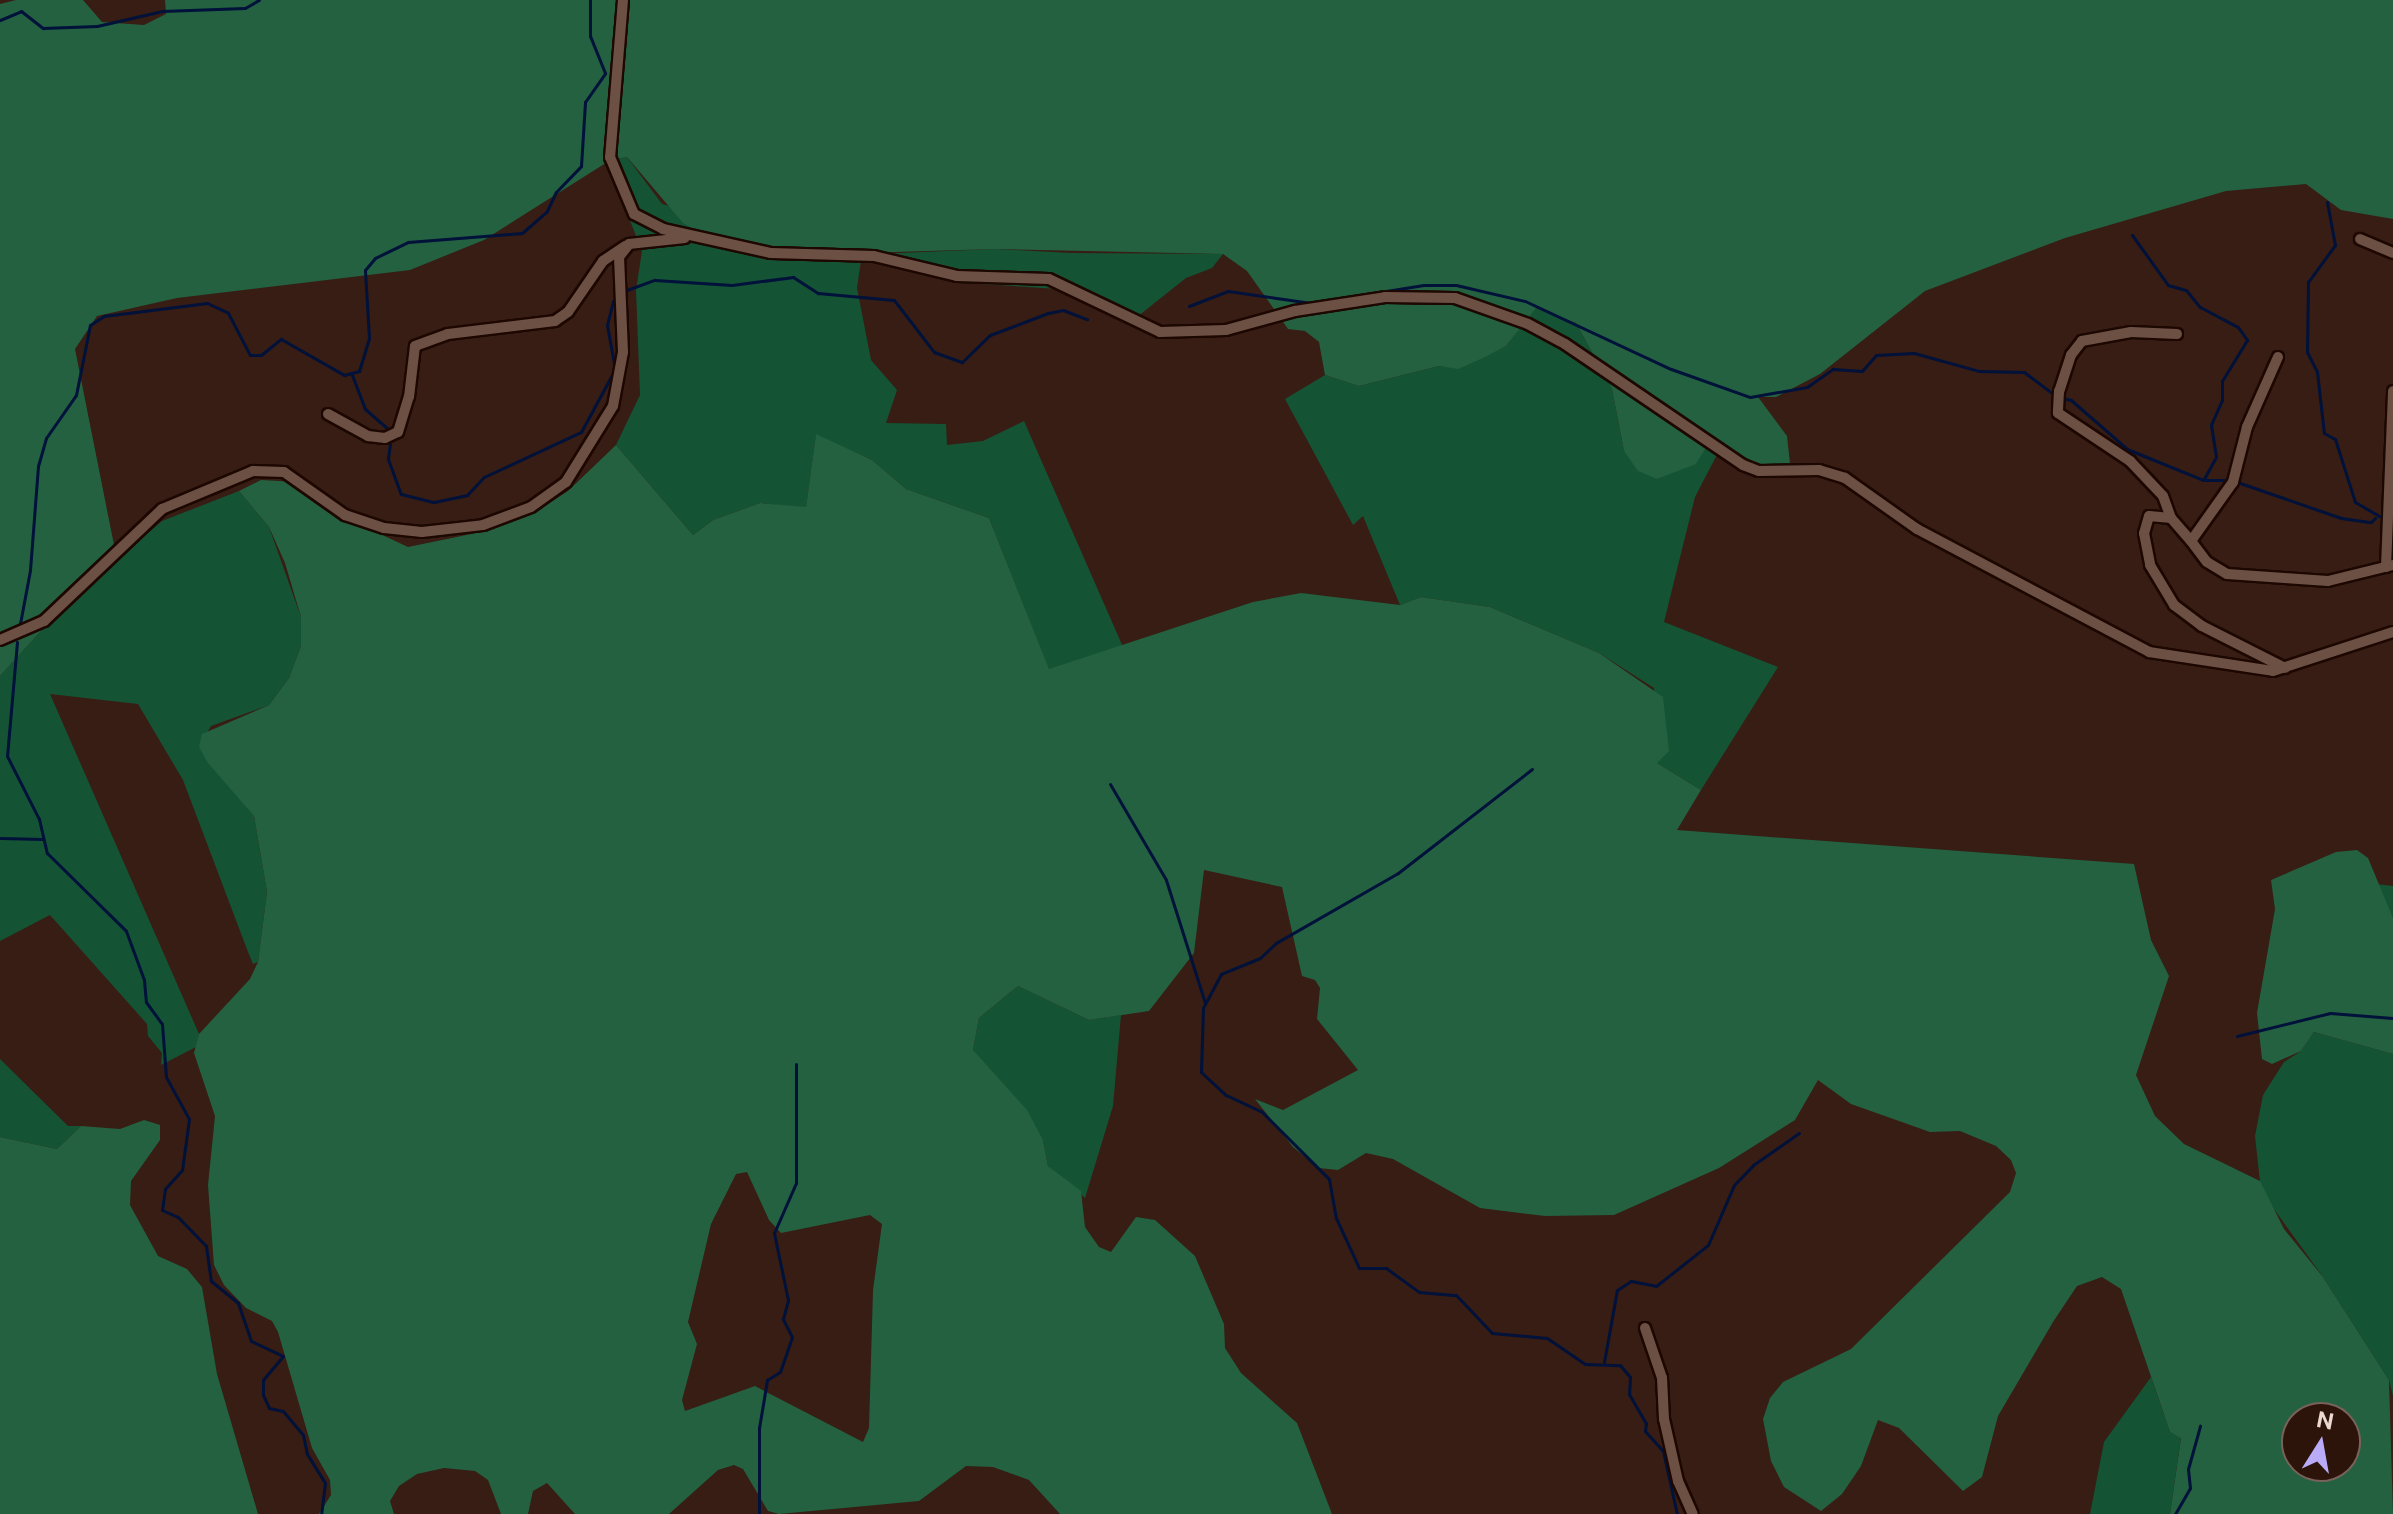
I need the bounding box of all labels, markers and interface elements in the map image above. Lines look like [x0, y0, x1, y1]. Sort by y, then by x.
north arrow [2281, 1402, 2361, 1482]
text: N [2314, 1406, 2336, 1435]

